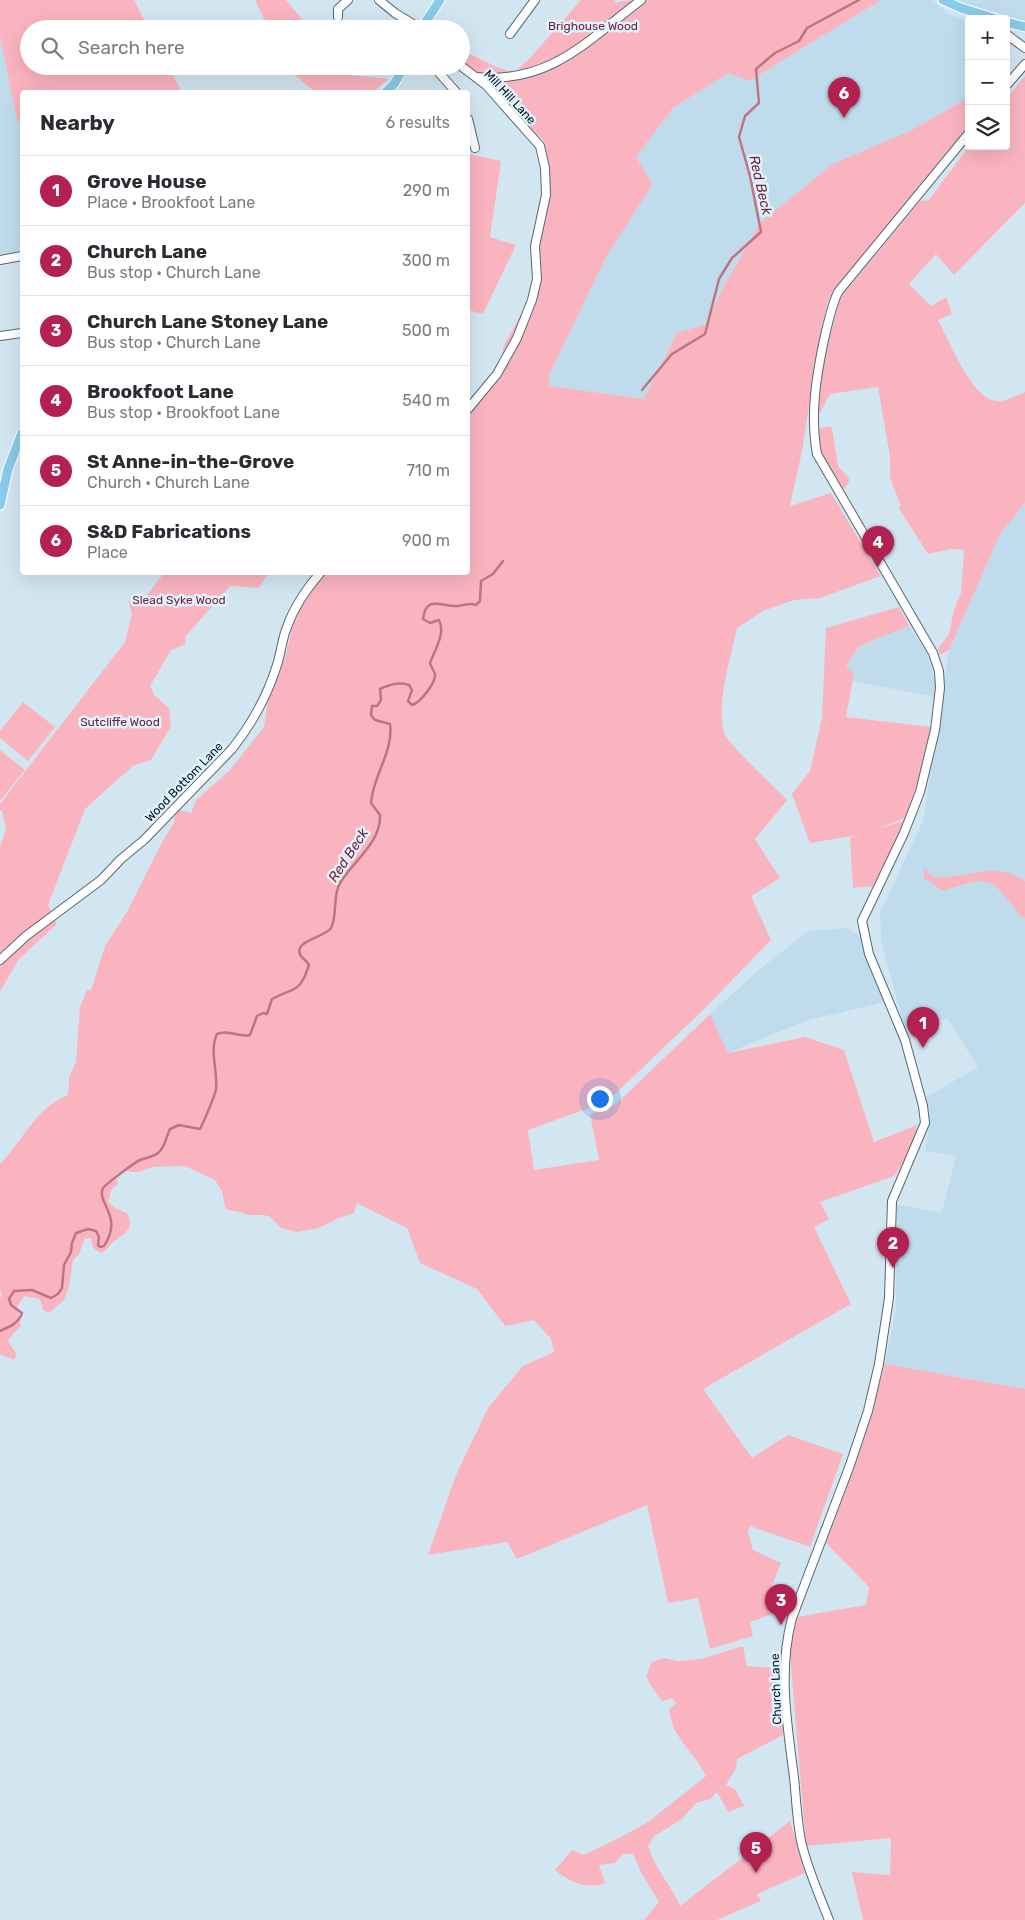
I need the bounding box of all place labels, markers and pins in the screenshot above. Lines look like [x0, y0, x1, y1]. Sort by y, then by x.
pin: 6 [828, 77, 860, 118]
pin: 4 [862, 526, 894, 567]
pin: 1 [907, 1007, 939, 1048]
pin: 2 [877, 1227, 909, 1268]
pin: 3 [765, 1584, 797, 1625]
pin: 5 [740, 1832, 772, 1873]

